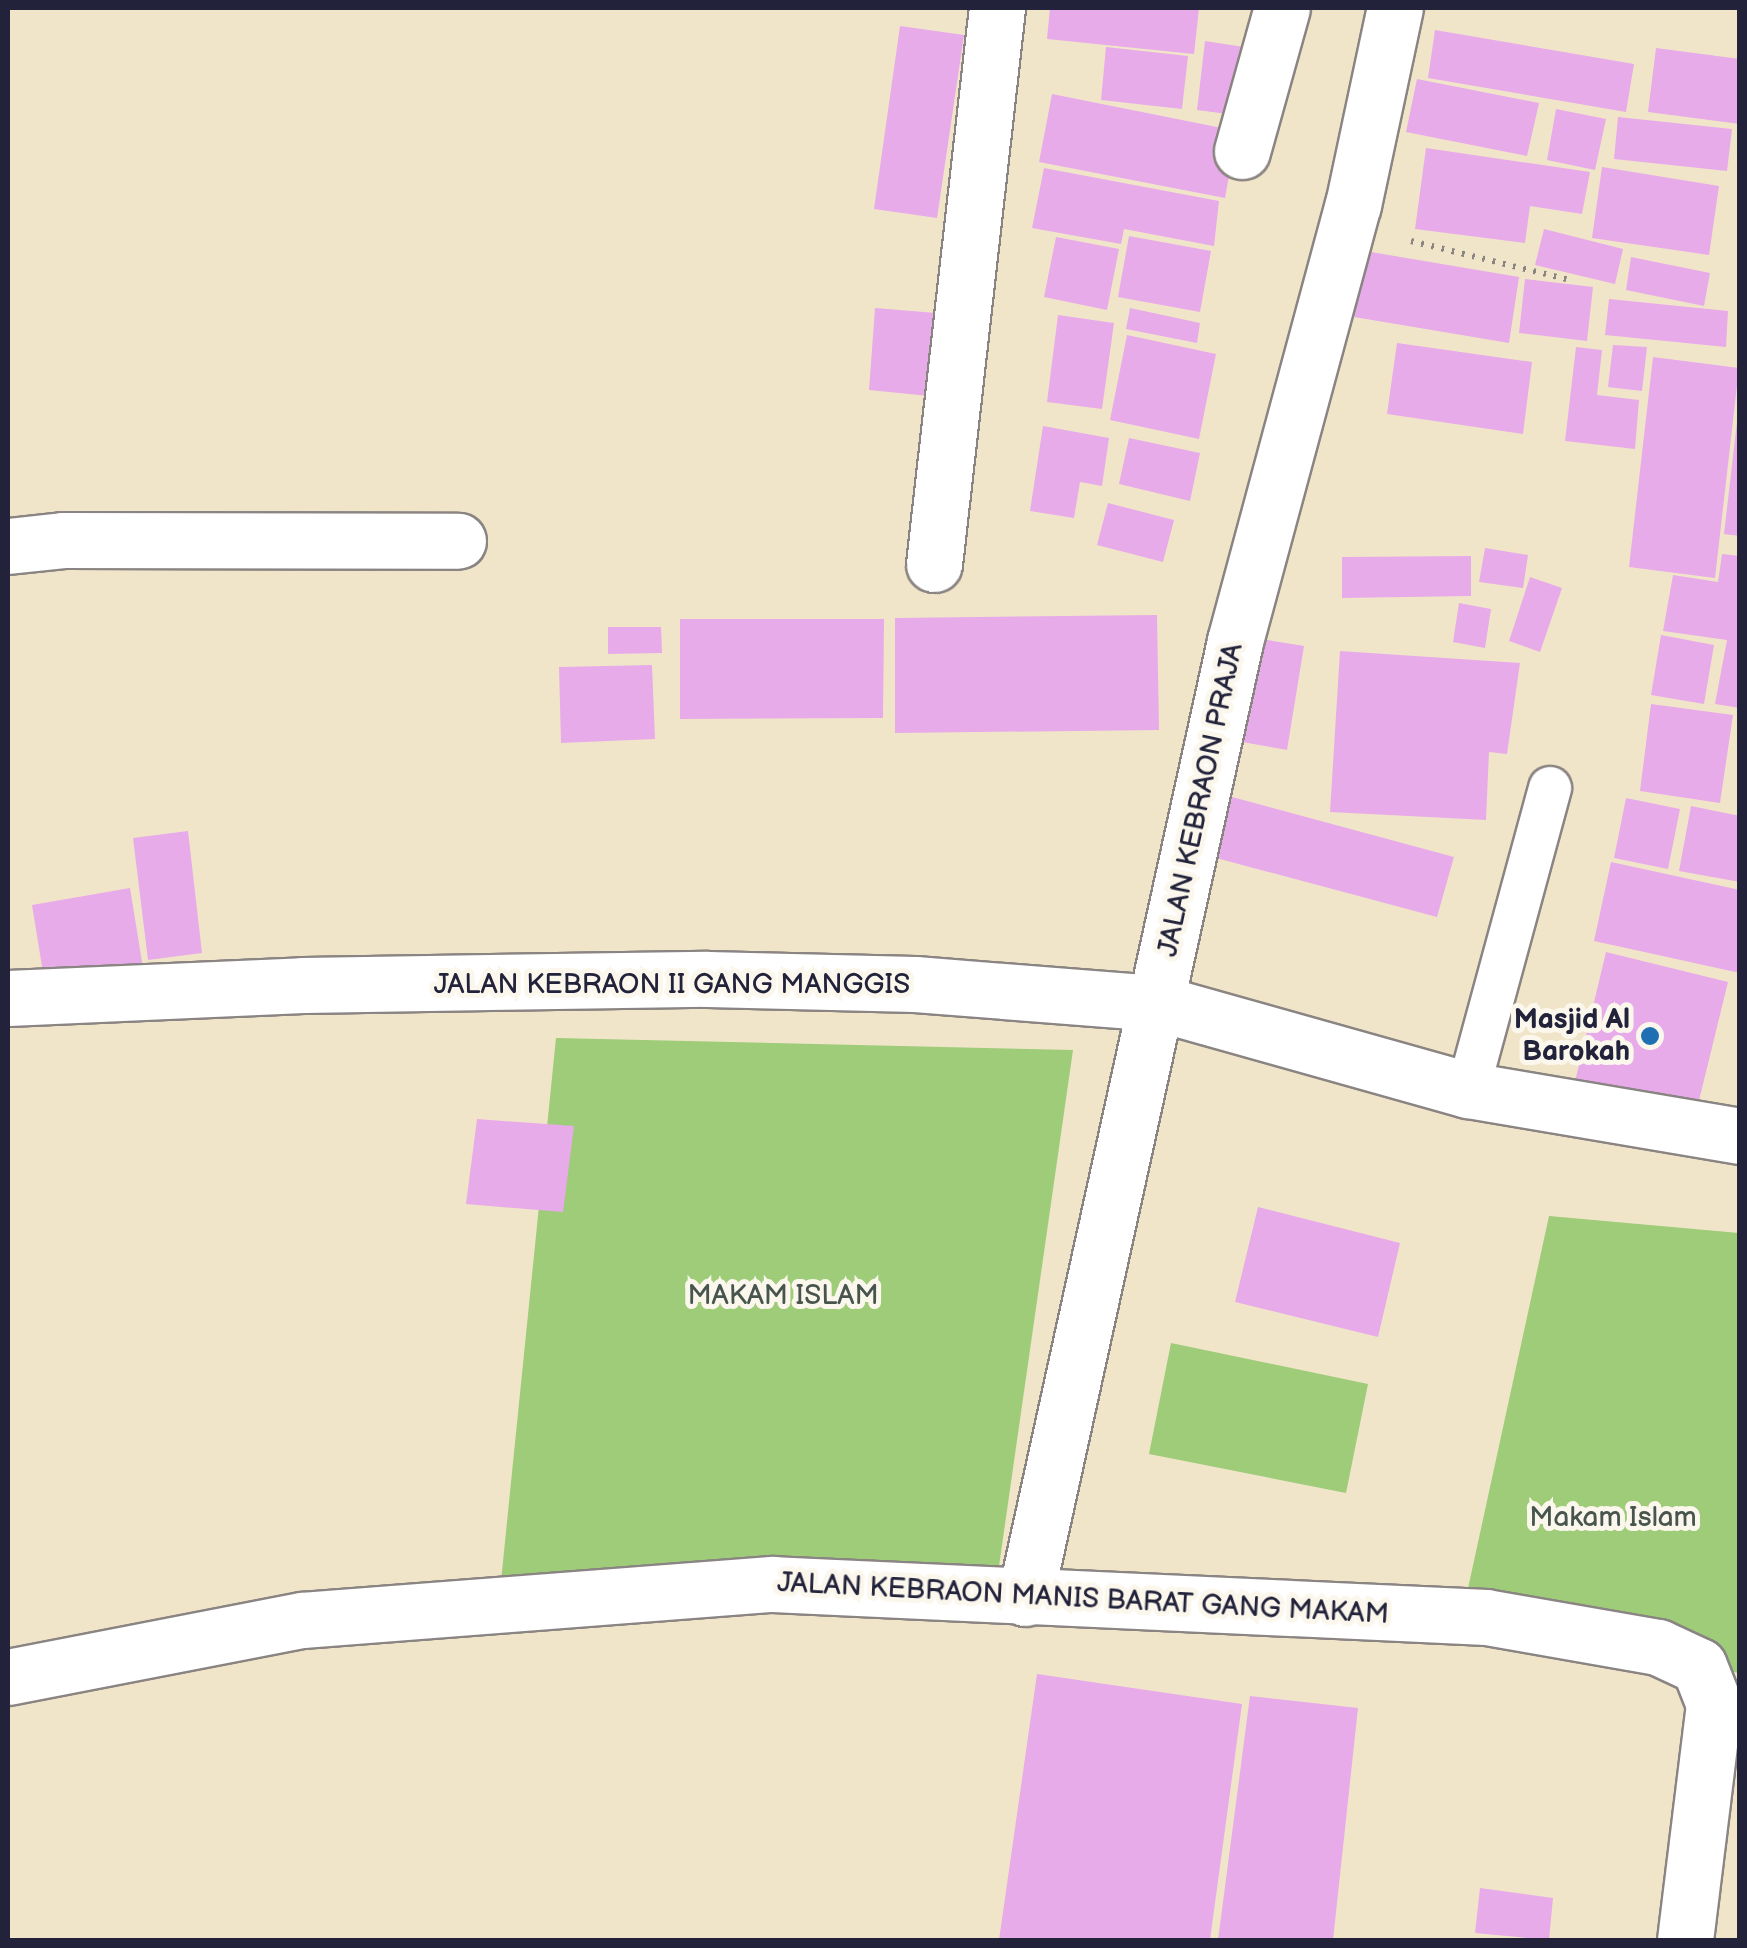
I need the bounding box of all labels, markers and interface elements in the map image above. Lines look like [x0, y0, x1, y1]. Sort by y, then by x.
street label: JALAN KEBRAON PRAJA [1151, 640, 1251, 960]
street label: JALAN KEBRAON II GANG MANGGIS [434, 968, 910, 1002]
place label: Masjid Al Barokah [1514, 1003, 1630, 1069]
marker: Masjid Al Barokah [1639, 1025, 1661, 1047]
park label: MAKAM ISLAM [687, 1279, 879, 1313]
park label: Makam Islam [1529, 1501, 1697, 1535]
street label: JALAN KEBRAON MANIS BARAT GANG MAKAM [776, 1566, 1390, 1632]

